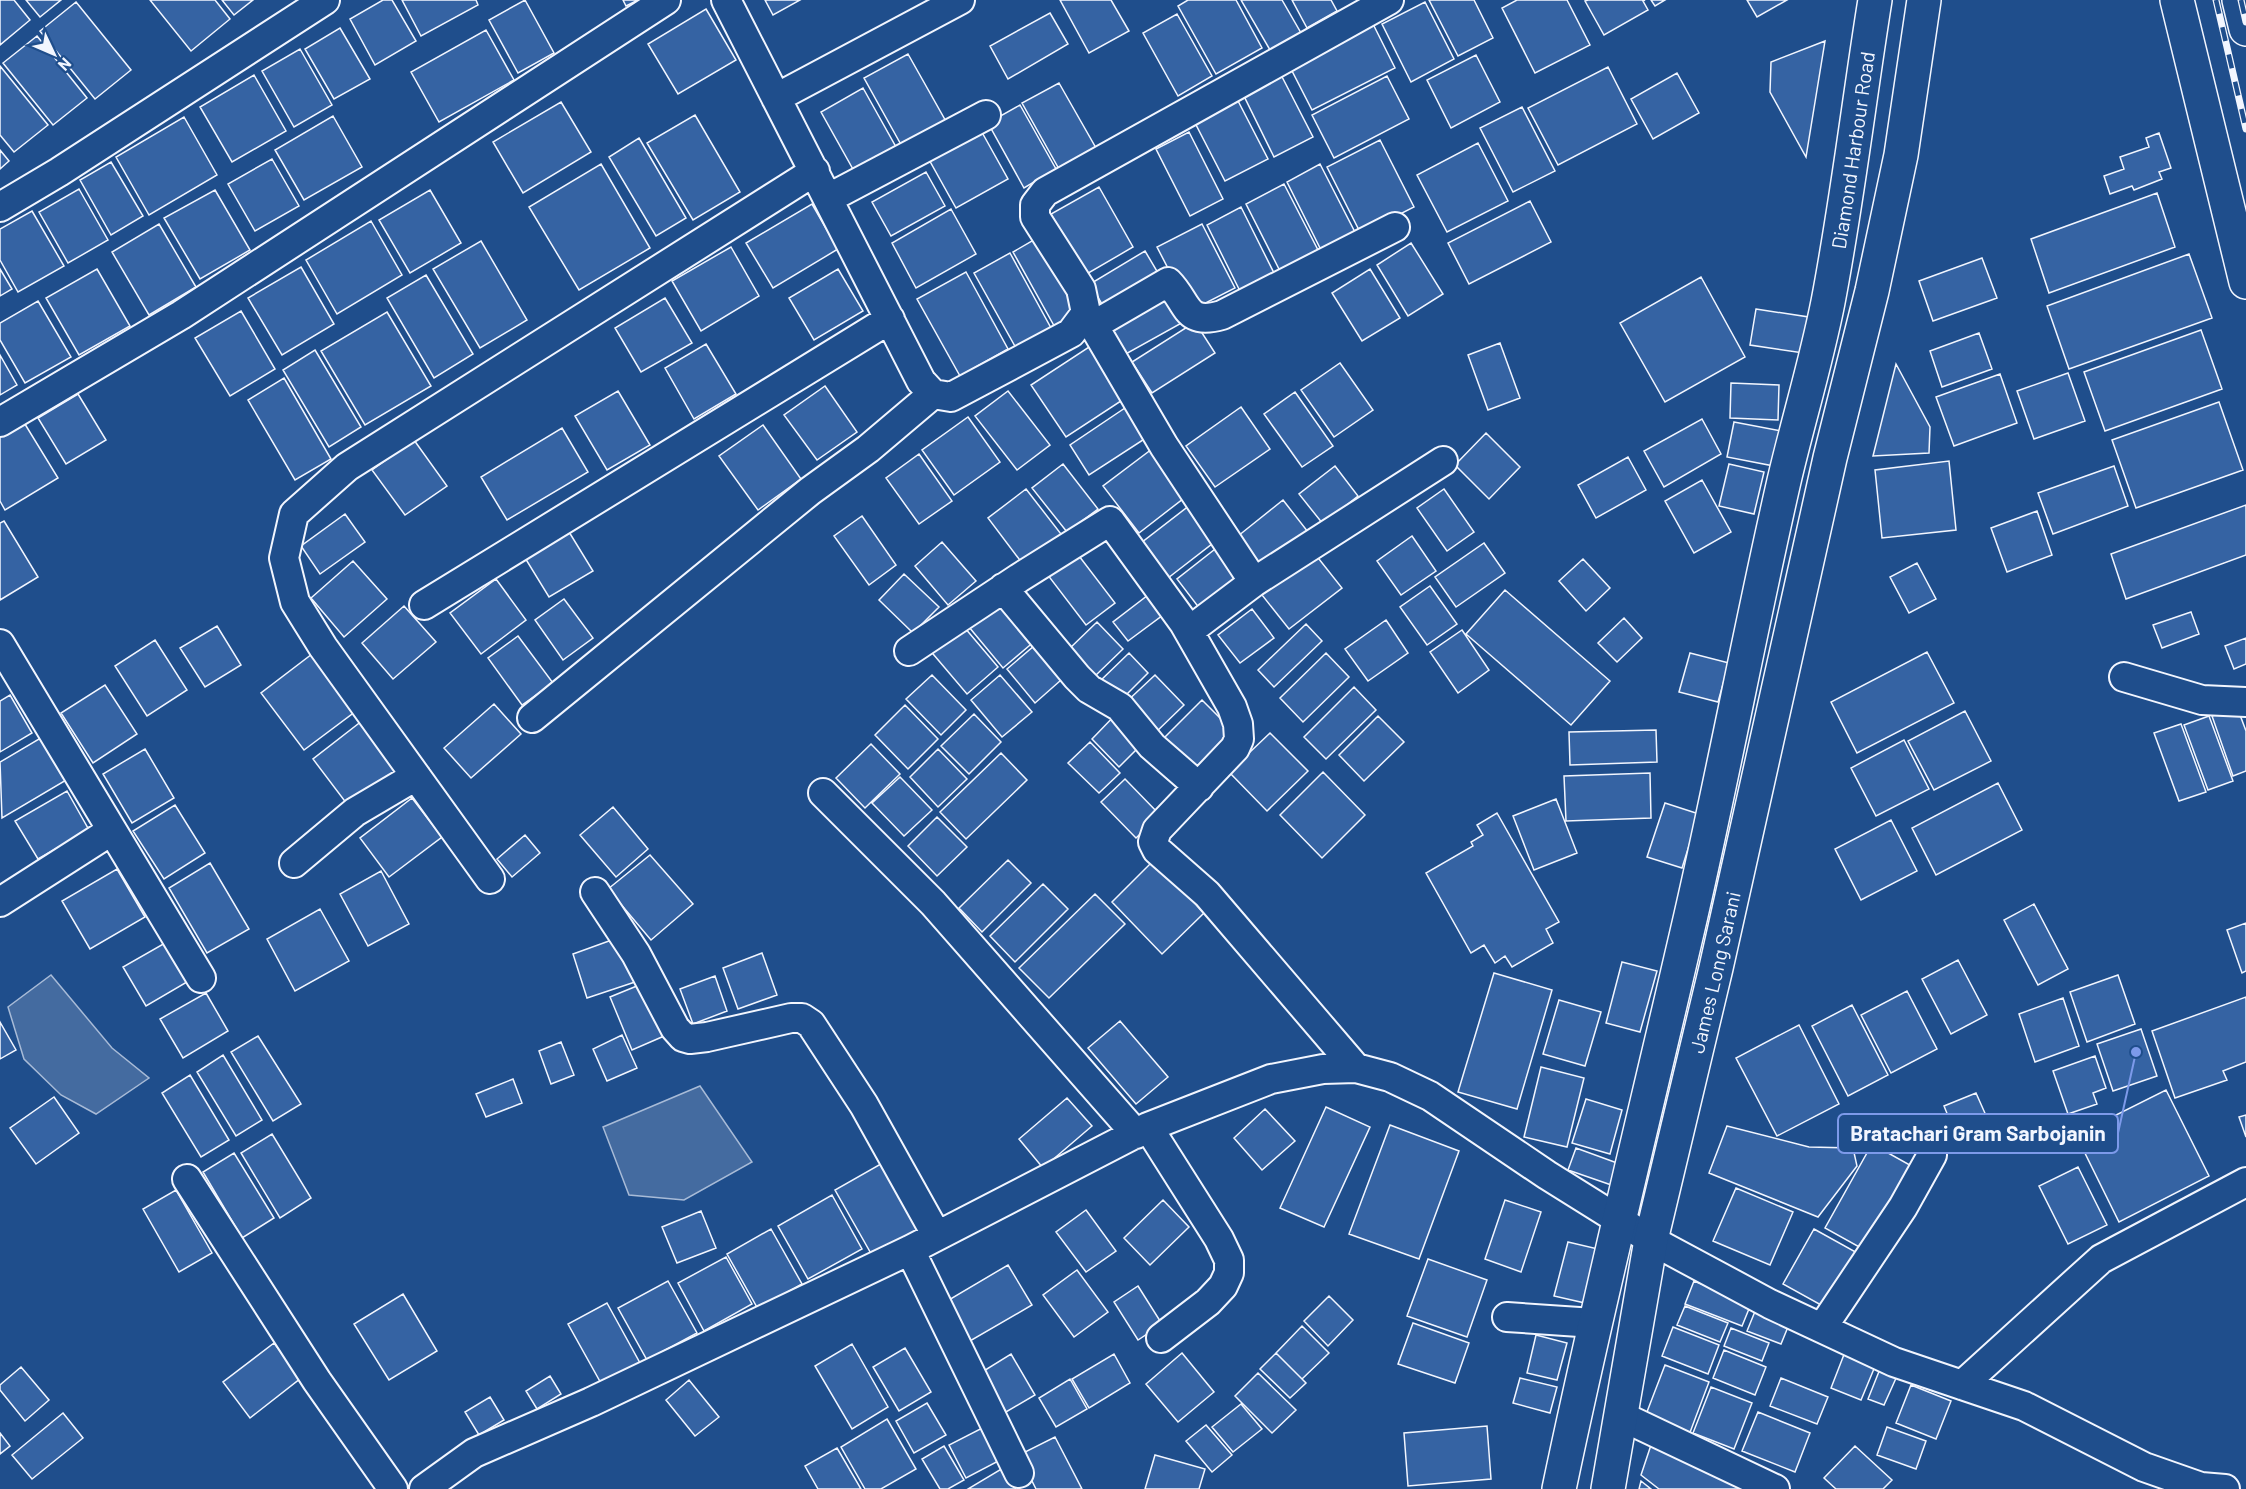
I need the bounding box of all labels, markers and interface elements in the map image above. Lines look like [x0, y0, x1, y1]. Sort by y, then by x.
north arrow [24, 24, 84, 84]
street label: Diamond Harbour Road [1826, 50, 1879, 251]
text: N [55, 54, 76, 75]
street label: James Long Sarani [1684, 889, 1745, 1055]
callout: Bratachari Gram Sarbojanin [1838, 1114, 2118, 1153]
text: Bratachari Gram Sarbojanin [1850, 1120, 2106, 1145]

